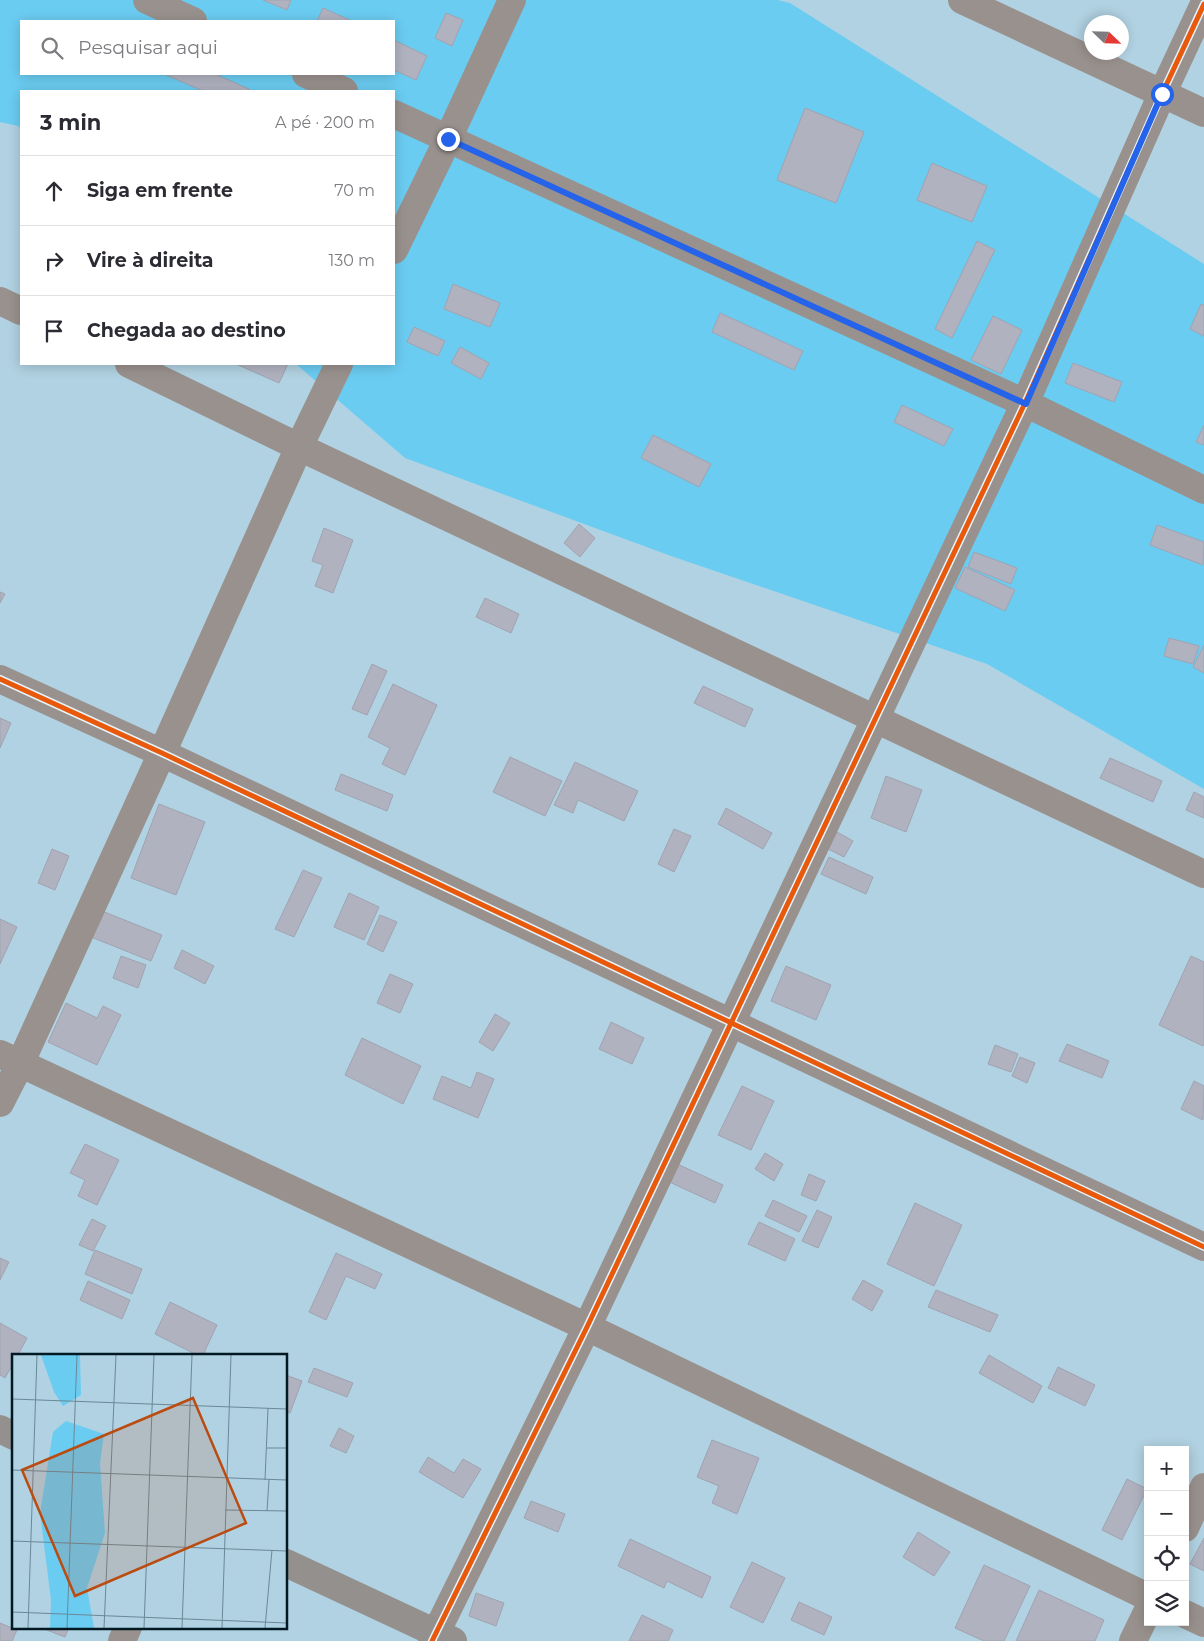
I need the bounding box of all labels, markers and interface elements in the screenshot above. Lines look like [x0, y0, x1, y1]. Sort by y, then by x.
north arrow [1084, 15, 1129, 60]
search box [20, 20, 395, 75]
icon: search [38, 34, 66, 62]
text: Pesquisar aqui [78, 36, 218, 59]
route start [1151, 83, 1174, 106]
text: 3 min [40, 110, 101, 135]
text: A pé · 200 m [275, 113, 375, 132]
route end [437, 128, 460, 151]
icon: ahead [40, 177, 68, 205]
text: Siga em frente [87, 179, 233, 202]
text: 70 m [334, 181, 375, 200]
icon: right [40, 247, 68, 275]
text: Vire à direita [87, 249, 214, 272]
text: 130 m [328, 251, 375, 270]
icon: arrive [40, 317, 68, 345]
text: Chegada ao destino [87, 319, 286, 342]
inset map [12, 1354, 288, 1628]
map controls [1144, 1446, 1189, 1626]
button: + [1144, 1446, 1189, 1491]
button: − [1144, 1491, 1189, 1536]
button: locate [1144, 1536, 1189, 1581]
button: layers [1144, 1581, 1189, 1626]

